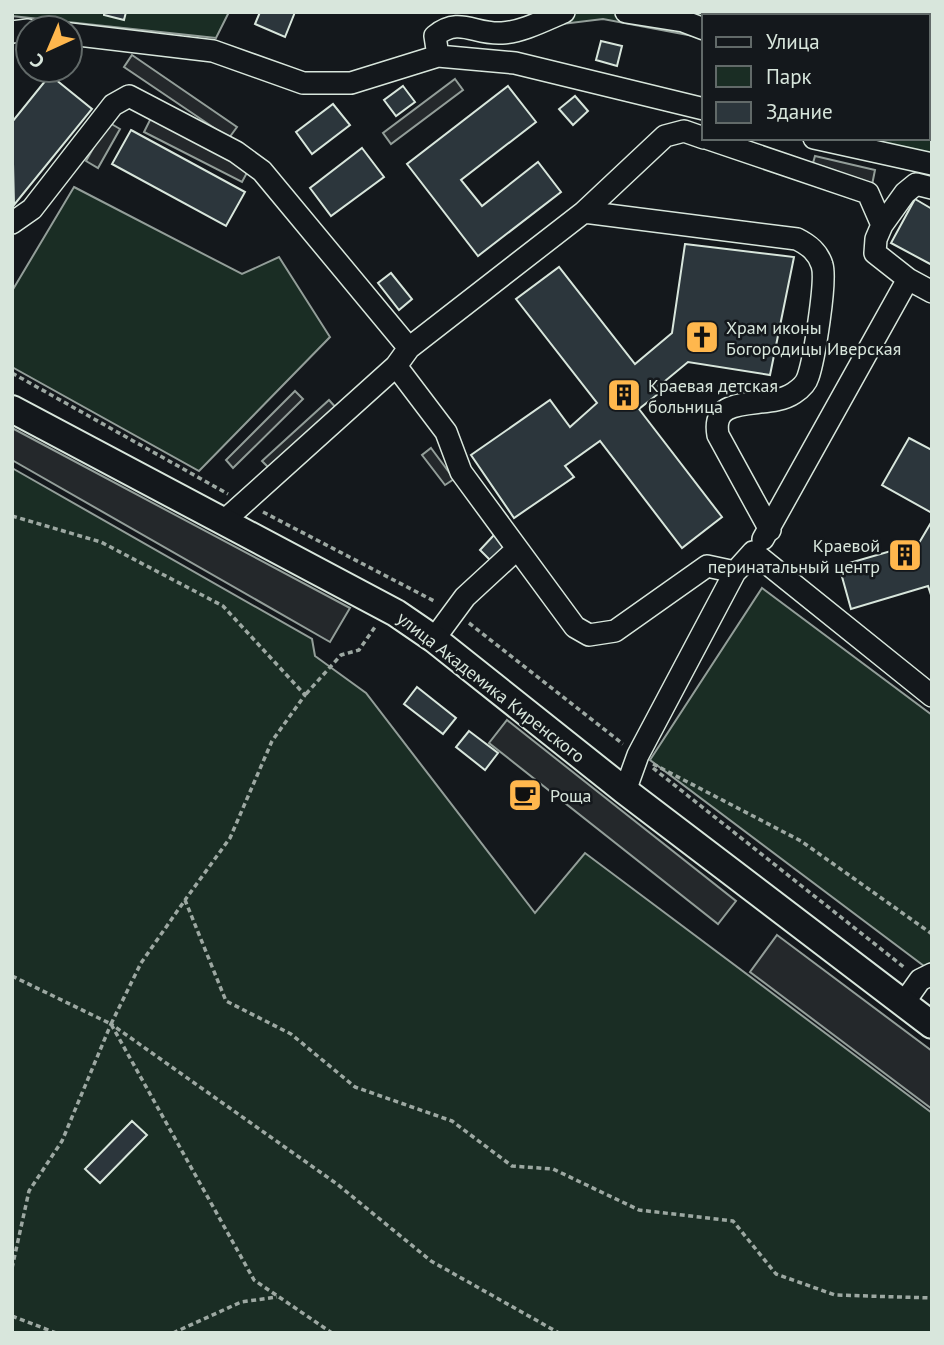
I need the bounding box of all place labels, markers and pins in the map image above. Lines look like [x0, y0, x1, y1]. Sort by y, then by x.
place label: Храм иконы Богородицы Иверская [726, 316, 901, 360]
church icon: Храм иконы Богородицы Иверская [683, 318, 721, 356]
place label: Краевая детская больница [648, 374, 778, 418]
building icon: Краевая детская больница [605, 376, 643, 414]
place label: Краевой перинатальный центр [708, 534, 880, 578]
building icon: Краевой перинатальный центр [886, 536, 924, 574]
cafe icon: Роща [506, 776, 544, 814]
place label: Роща [550, 784, 592, 807]

